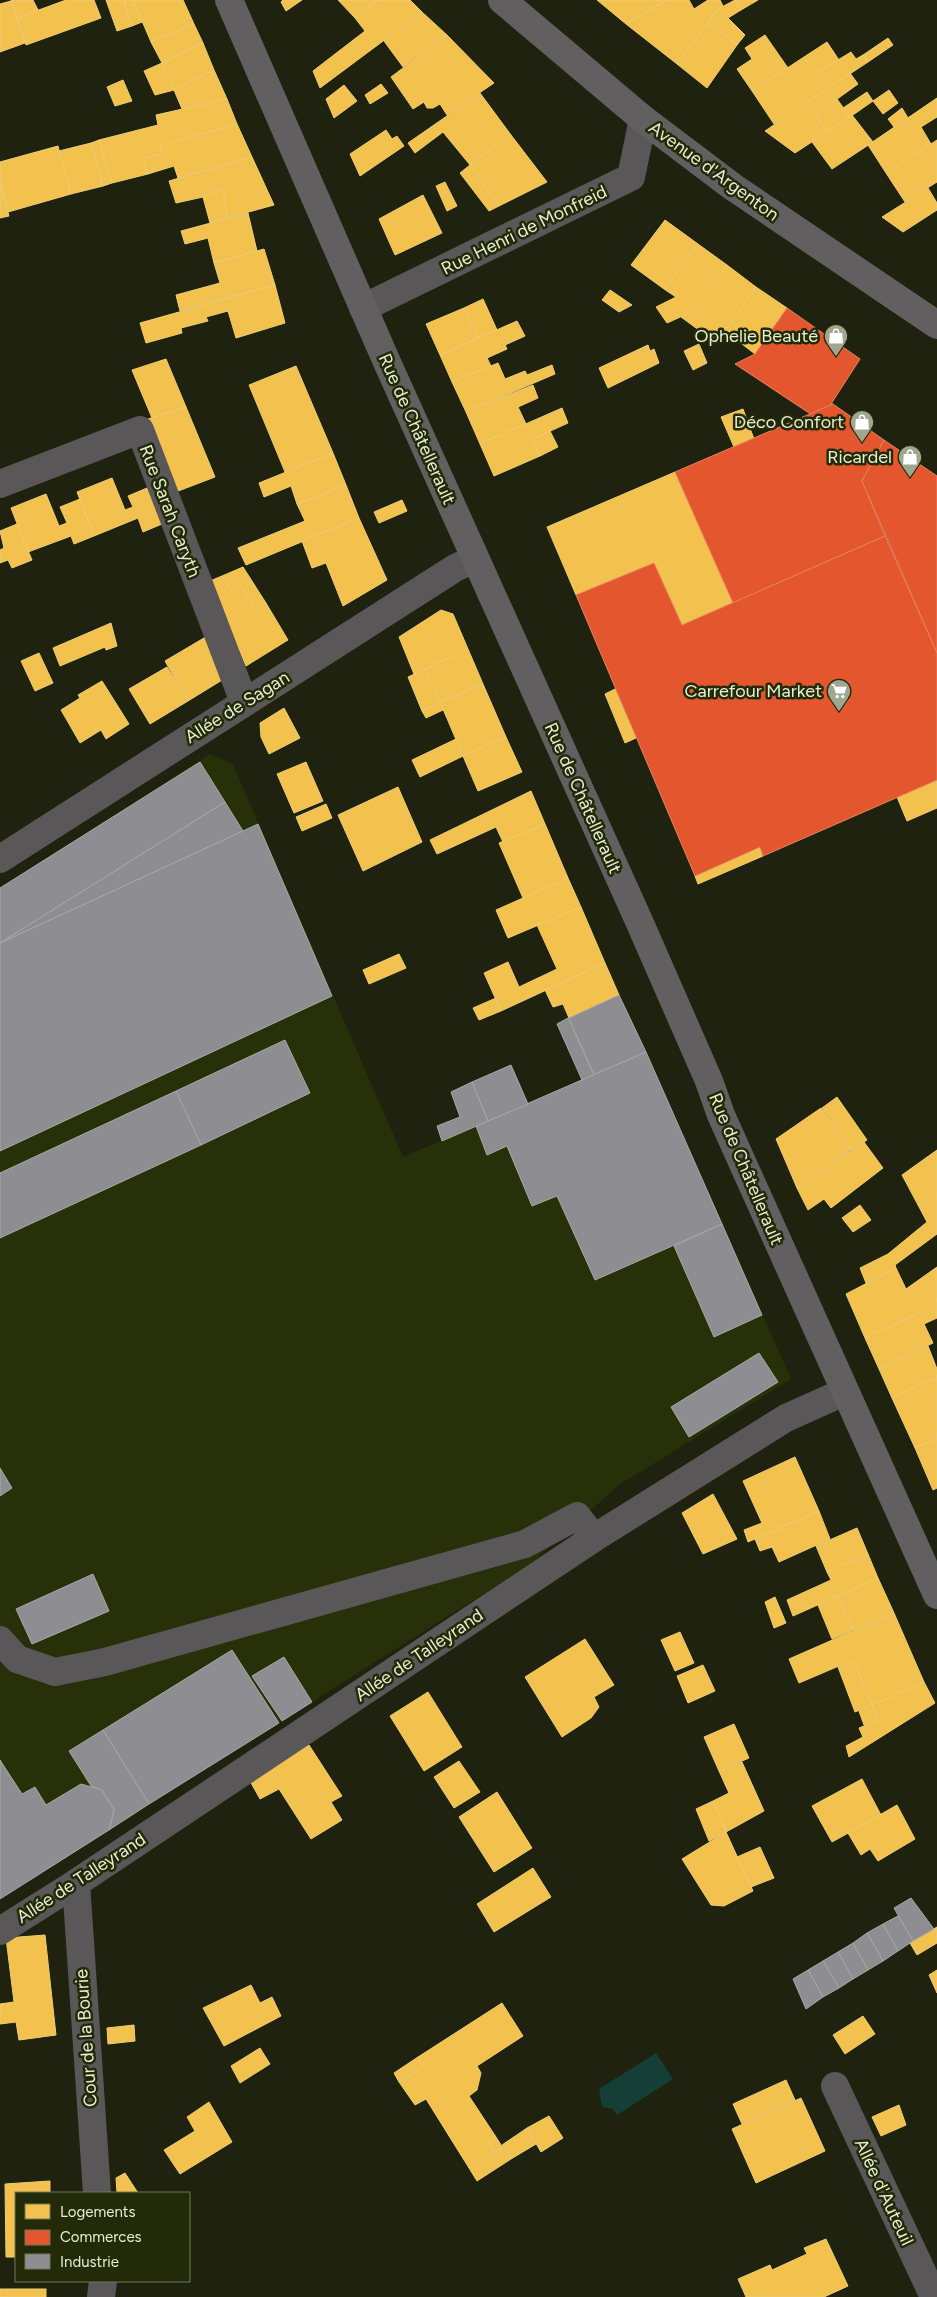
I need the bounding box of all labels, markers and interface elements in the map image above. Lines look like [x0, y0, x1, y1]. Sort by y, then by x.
street label: Avenue d'Argenton [645, 116, 783, 226]
street label: Rue Henri de Monfreid [438, 180, 610, 280]
shop icon: Ophelie Beauté [823, 323, 849, 357]
place label: Ophelie Beauté [694, 325, 818, 347]
street label: Rue de Châtellerault [374, 350, 460, 508]
shop icon: Déco Confort [849, 409, 875, 443]
place label: Déco Confort [734, 411, 844, 433]
street label: Rue Sarah Caryth [135, 442, 205, 580]
shop icon: Ricardel [897, 444, 923, 478]
place label: Ricardel [827, 446, 892, 468]
street label: Allée de Sagan [181, 666, 293, 748]
supermarket icon: Carrefour Market [826, 678, 852, 712]
place label: Carrefour Market [685, 680, 822, 702]
street label: Rue de Châtellerault [540, 719, 626, 877]
street label: Rue de Châtellerault [704, 1090, 788, 1248]
street label: Allée de Talleyrand [351, 1604, 487, 1706]
street label: Allée de Talleyrand [12, 1828, 150, 1928]
street label: Cour de la Bourie [70, 1968, 102, 2108]
street label: Allée d'Auteuil [850, 2135, 918, 2249]
legend [15, 2192, 190, 2282]
text: Logements [60, 2203, 135, 2221]
text: Commerces [60, 2228, 142, 2246]
text: Industrie [60, 2253, 119, 2271]

